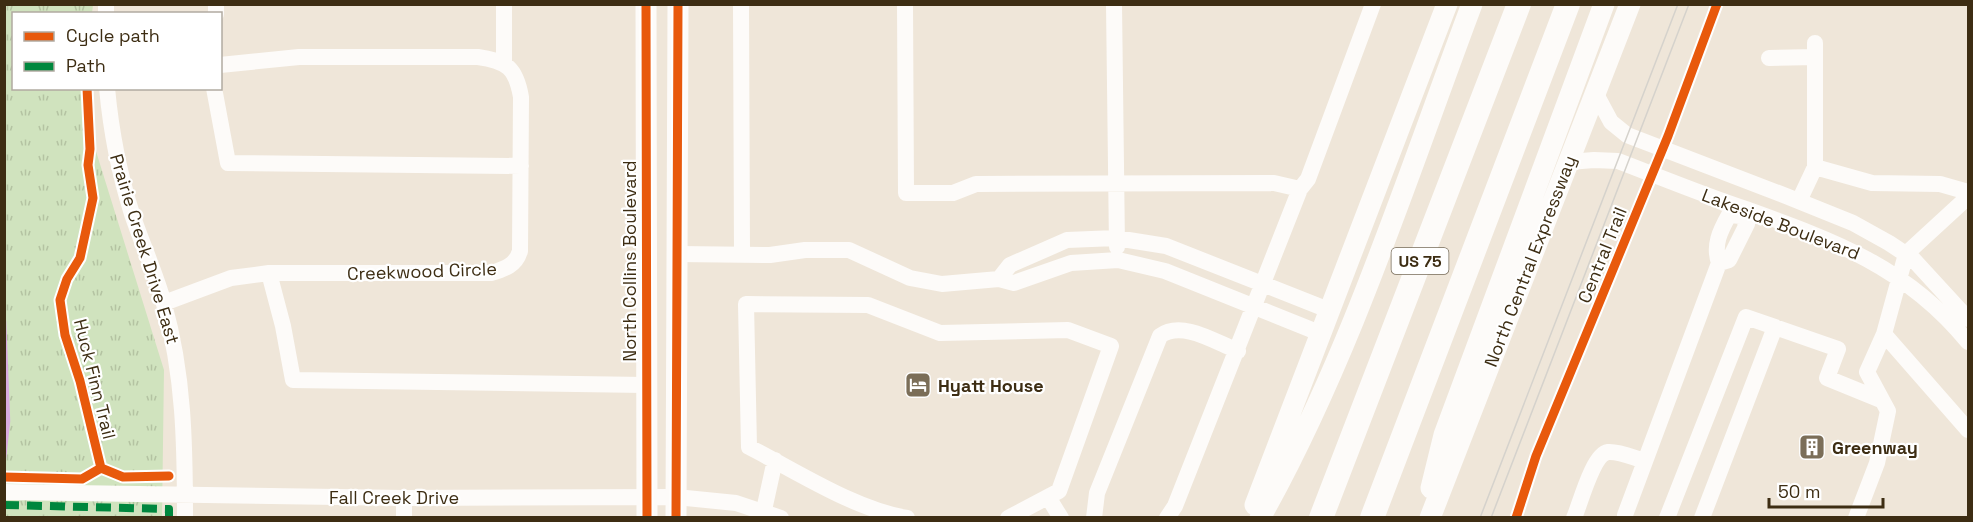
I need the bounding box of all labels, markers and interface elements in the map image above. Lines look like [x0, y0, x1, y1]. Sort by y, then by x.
legend [12, 12, 222, 90]
text: Cycle path [66, 24, 160, 47]
text: Path [66, 54, 106, 77]
street label: Prairie Creek Drive East [105, 151, 185, 347]
street label: North Central Expressway [1479, 152, 1581, 370]
street label: North Collins Boulevard [618, 160, 641, 362]
street label: Lakeside Boulevard [1699, 183, 1863, 265]
street label: Central Trail [1572, 204, 1632, 306]
road number: US 75 [1392, 248, 1448, 274]
street label: Creekwood Circle [347, 257, 497, 285]
street label: Huck Finn Trail [69, 316, 121, 442]
hotel icon: Hyatt House [903, 370, 933, 400]
place label: Hyatt House [938, 374, 1044, 397]
building icon: Greenway [1797, 432, 1827, 462]
place label: Greenway [1832, 436, 1918, 459]
scale bar [1769, 471, 1883, 509]
text: 50 m [1778, 480, 1820, 503]
street label: Fall Creek Drive [329, 486, 459, 509]

